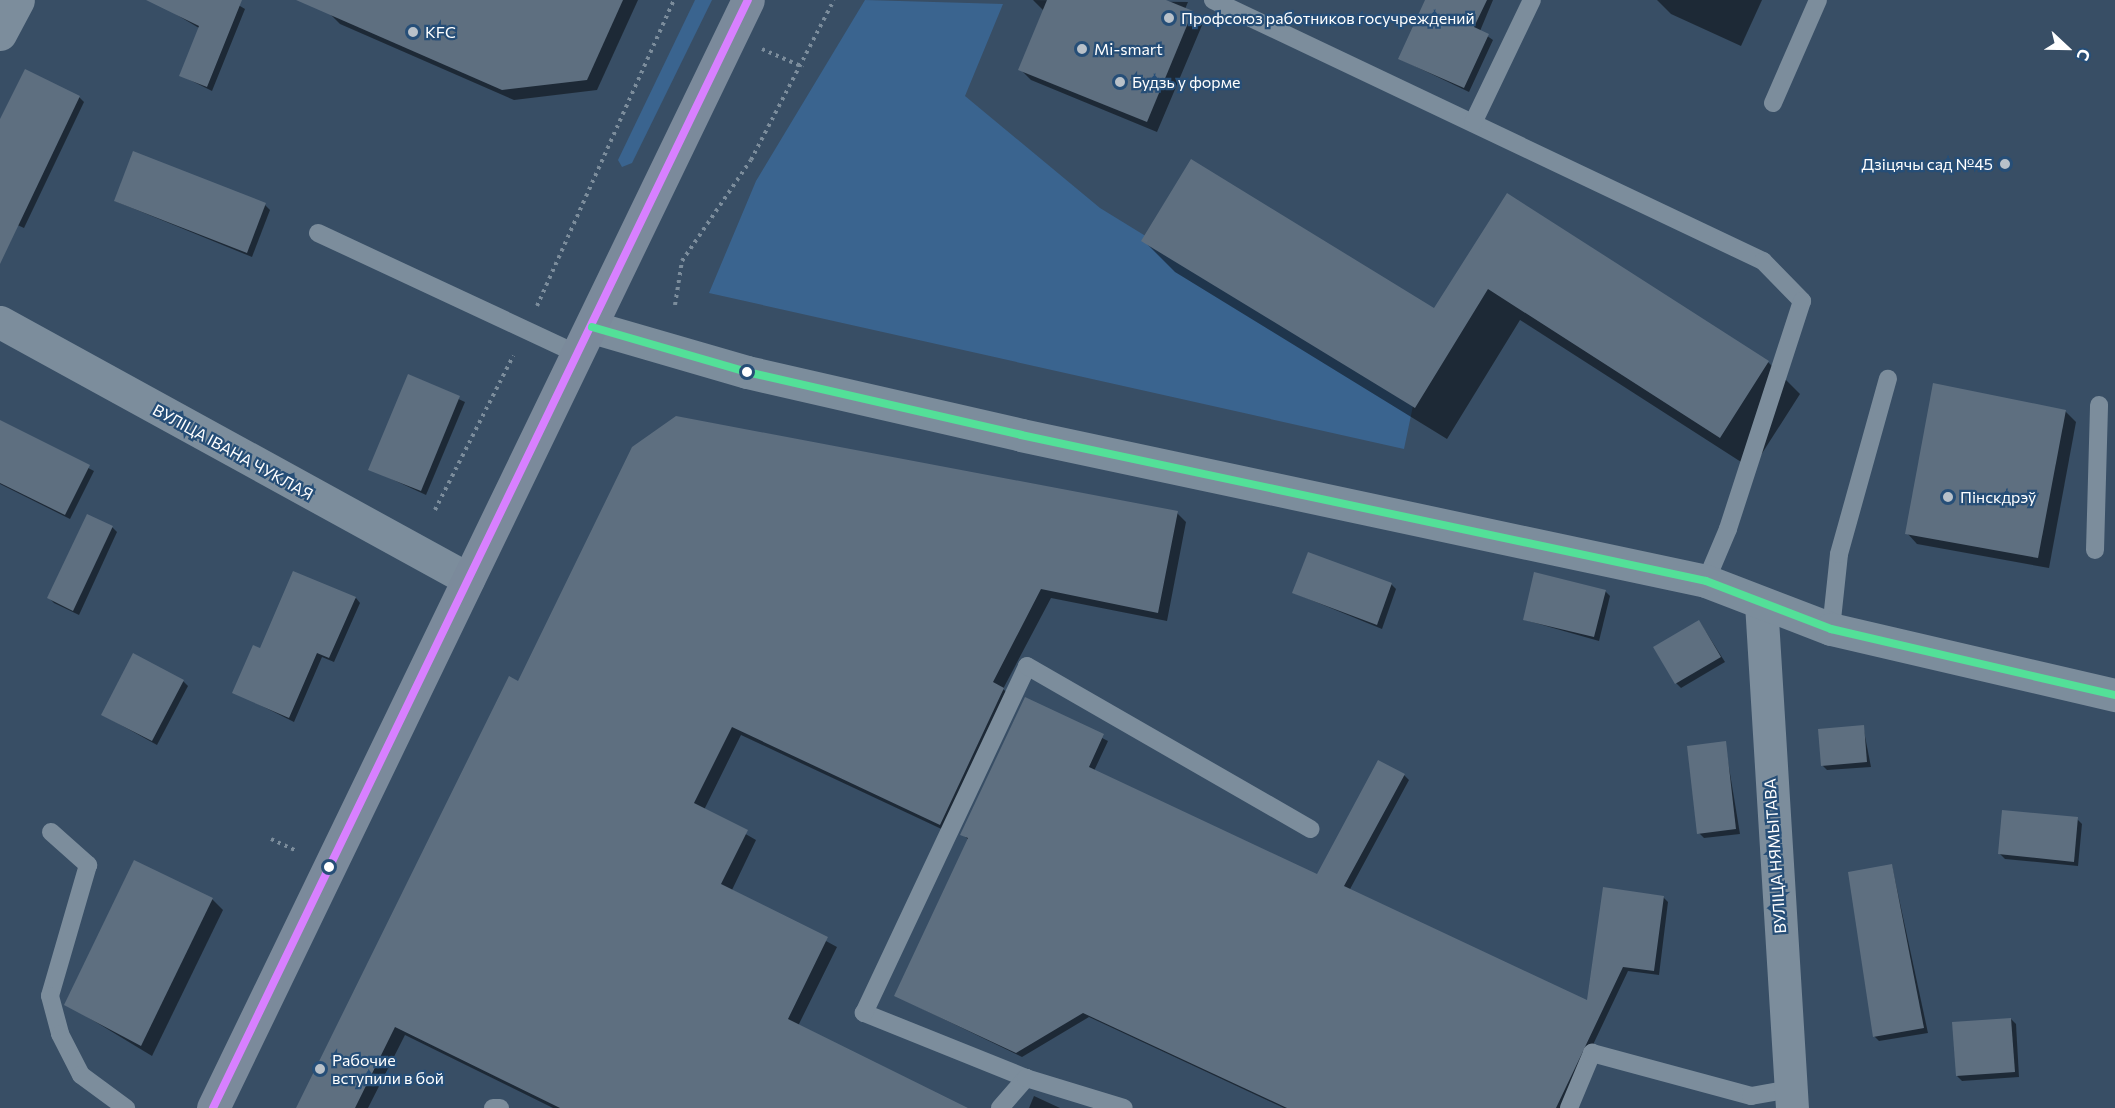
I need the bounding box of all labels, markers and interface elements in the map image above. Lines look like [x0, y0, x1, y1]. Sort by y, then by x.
place label: Профсоюз работников госучреждений [1181, 8, 1475, 28]
marker: Профсоюз работников госучреждений [1162, 11, 1176, 25]
north arrow [2037, 18, 2097, 78]
place label: KFC [425, 22, 456, 42]
marker: KFC [406, 25, 420, 39]
place label: Mi-smart [1094, 39, 1163, 59]
marker: Mi-smart [1075, 42, 1089, 56]
text: С [2073, 46, 2095, 64]
place label: Будзь у форме [1132, 72, 1240, 92]
marker: Будзь у форме [1113, 75, 1127, 89]
place label: Дзіцячы сад №45 [1862, 154, 1993, 174]
marker: Дзіцячы сад №45 [1998, 157, 2012, 171]
unlabelled marker [741, 366, 753, 378]
street label: ВУЛІЦА ІВАНА ЧУКЛАЯ [150, 400, 316, 504]
place label: Пінскдрэў [1960, 487, 2036, 507]
marker: Пінскдрэў [1941, 490, 1955, 504]
street label: ВУЛІЦА НЯМЫТАВА [1760, 778, 1790, 934]
unlabelled marker [323, 861, 335, 873]
place label: Рабочие вступили в бой [332, 1050, 444, 1088]
marker: Рабочие вступили в бой [313, 1062, 327, 1076]

